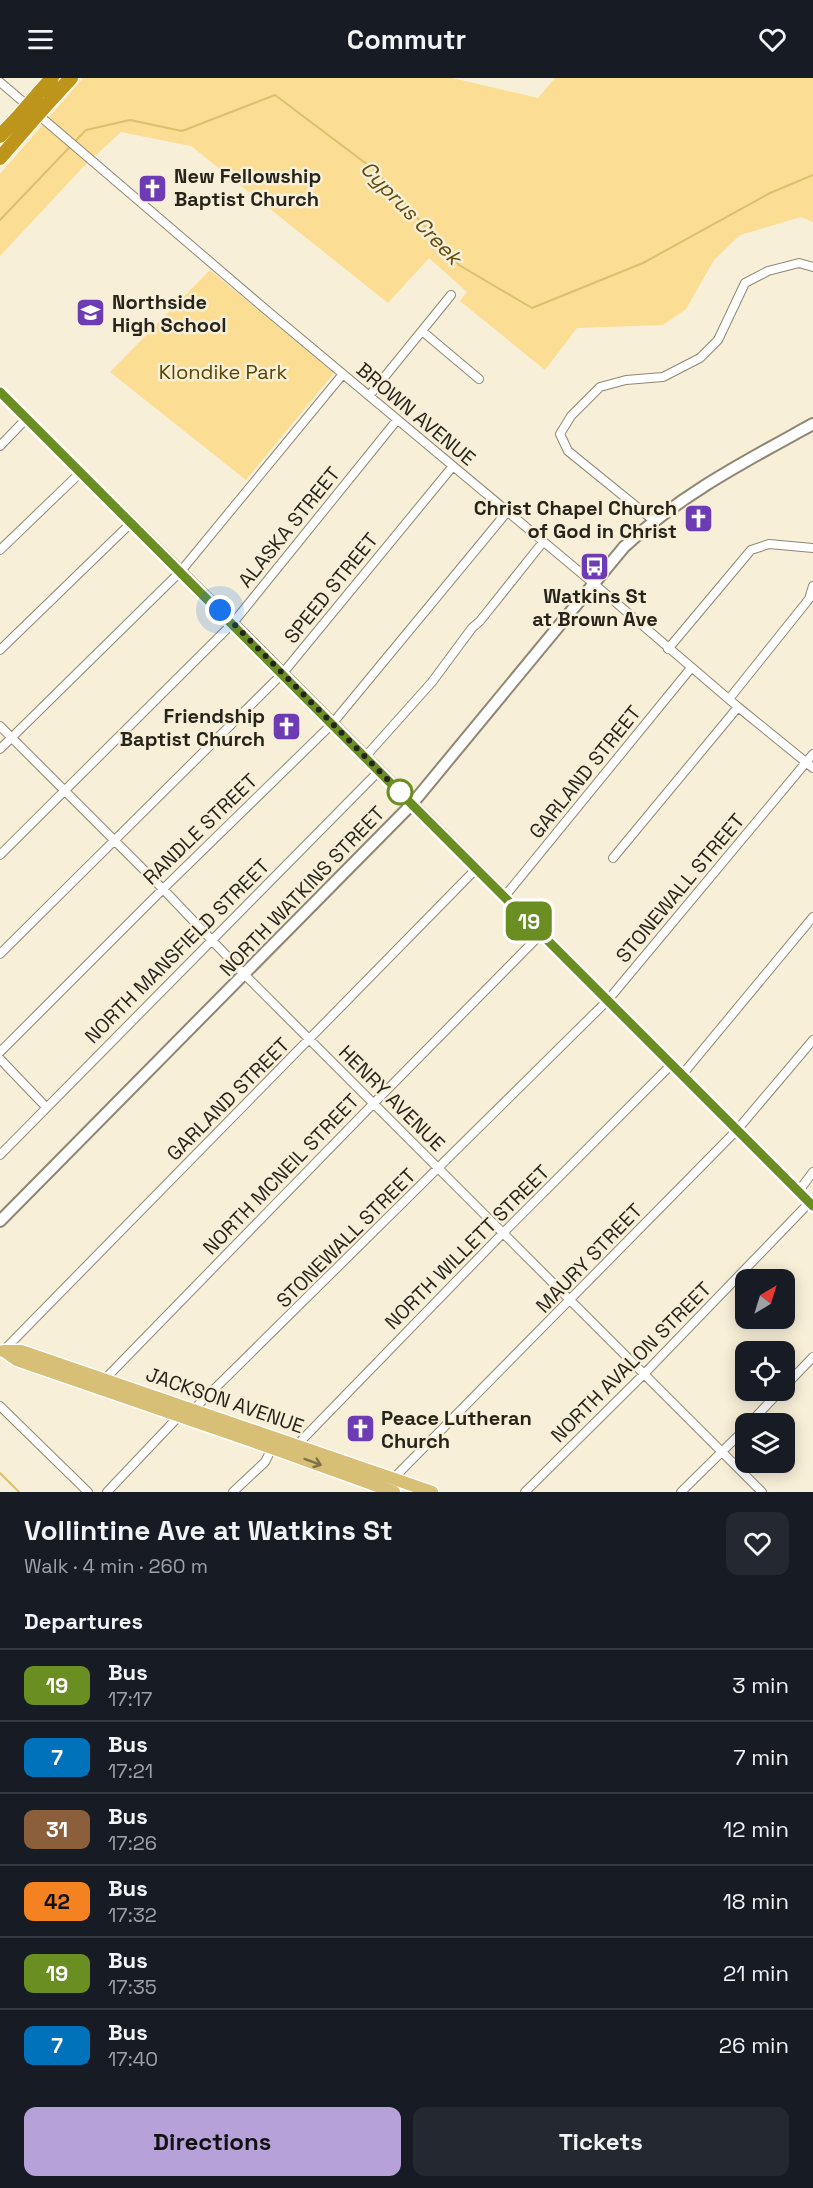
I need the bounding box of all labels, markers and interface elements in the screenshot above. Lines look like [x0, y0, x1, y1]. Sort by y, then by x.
text: Commutr [347, 22, 466, 57]
icon: menu [24, 23, 57, 56]
icon: heart [756, 23, 789, 56]
water label: Cyprus Creek [355, 155, 470, 272]
place label: New Fellowship Baptist Church [174, 163, 321, 212]
church icon: New Fellowship Baptist Church [137, 172, 169, 204]
place label: Northside High School [112, 289, 227, 338]
school or university icon: Northside High School [75, 297, 107, 329]
street label: BROWN AVENUE [351, 357, 481, 471]
park label: Klondike Park [159, 359, 287, 385]
street label: ALASKA STREET [232, 461, 346, 593]
place label: Christ Chapel Church of God in Christ [474, 495, 677, 544]
church icon: Christ Chapel Church of God in Christ [682, 503, 714, 535]
street label: SPEED STREET [278, 527, 384, 649]
bus stop icon: Watkins St at Brown Ave [579, 550, 611, 582]
place label: Watkins St at Brown Ave [532, 583, 658, 632]
your location [205, 595, 235, 625]
street label: GARLAND STREET [523, 700, 647, 844]
place label: Friendship Baptist Church [120, 703, 265, 752]
church icon: Friendship Baptist Church [270, 711, 302, 743]
street label: RANDLE STREET [137, 768, 263, 890]
unlabelled marker [387, 779, 413, 805]
street label: NORTH WATKINS STREET [214, 800, 390, 982]
street label: STONEWALL STREET [610, 808, 750, 968]
street label: NORTH MANSFIELD STREET [79, 853, 275, 1049]
line badge: 19 [502, 902, 556, 940]
text: 19 [518, 908, 540, 935]
street label: GARLAND STREET [161, 1032, 295, 1166]
street label: HENRY AVENUE [333, 1039, 451, 1157]
street label: NORTH MCNEIL STREET [197, 1088, 365, 1260]
street label: NORTH WILLETT STREET [379, 1159, 555, 1335]
street label: STONEWALL STREET [271, 1162, 422, 1313]
street label: MAURY STREET [530, 1197, 648, 1318]
north arrow [735, 1269, 795, 1329]
map controls [735, 1269, 795, 1473]
street label: NORTH AVALON STREET [545, 1276, 717, 1448]
button: locate [735, 1341, 795, 1401]
street label: JACKSON AVENUE [143, 1361, 307, 1439]
place label: Peace Lutheran Church [381, 1405, 532, 1454]
church icon: Peace Lutheran Church [344, 1413, 376, 1445]
button: layers [735, 1413, 795, 1473]
one-way arrow [304, 1458, 322, 1469]
text: Vollintine Ave at Watkins St [24, 1512, 393, 1548]
button: heart [726, 1512, 789, 1575]
text: Walk · 4 min · 260 m [24, 1553, 208, 1579]
text: Departures [24, 1607, 143, 1635]
text: Bus [108, 1658, 148, 1686]
text: 3 min [732, 1671, 789, 1699]
text: 19 [46, 1672, 68, 1699]
text: 17:17 [108, 1686, 152, 1712]
text: Bus [108, 1730, 148, 1758]
text: 7 min [733, 1743, 789, 1771]
text: 7 [51, 1744, 63, 1771]
text: 17:21 [108, 1758, 153, 1784]
text: Bus [108, 1802, 148, 1830]
text: 12 min [723, 1815, 789, 1843]
text: 31 [46, 1816, 68, 1843]
text: 17:26 [108, 1830, 157, 1856]
text: Bus [108, 1874, 148, 1902]
text: 18 min [723, 1887, 789, 1915]
text: 42 [44, 1888, 70, 1915]
text: 17:32 [108, 1902, 157, 1928]
text: Bus [108, 1946, 148, 1974]
text: 21 min [723, 1959, 789, 1987]
text: 19 [46, 1960, 68, 1987]
text: 17:35 [108, 1974, 157, 2000]
text: Bus [108, 2018, 148, 2046]
text: 26 min [719, 2031, 789, 2059]
text: 7 [51, 2032, 63, 2059]
text: 17:40 [108, 2046, 158, 2072]
button: Directions [24, 2107, 401, 2176]
button: Tickets [413, 2107, 789, 2176]

